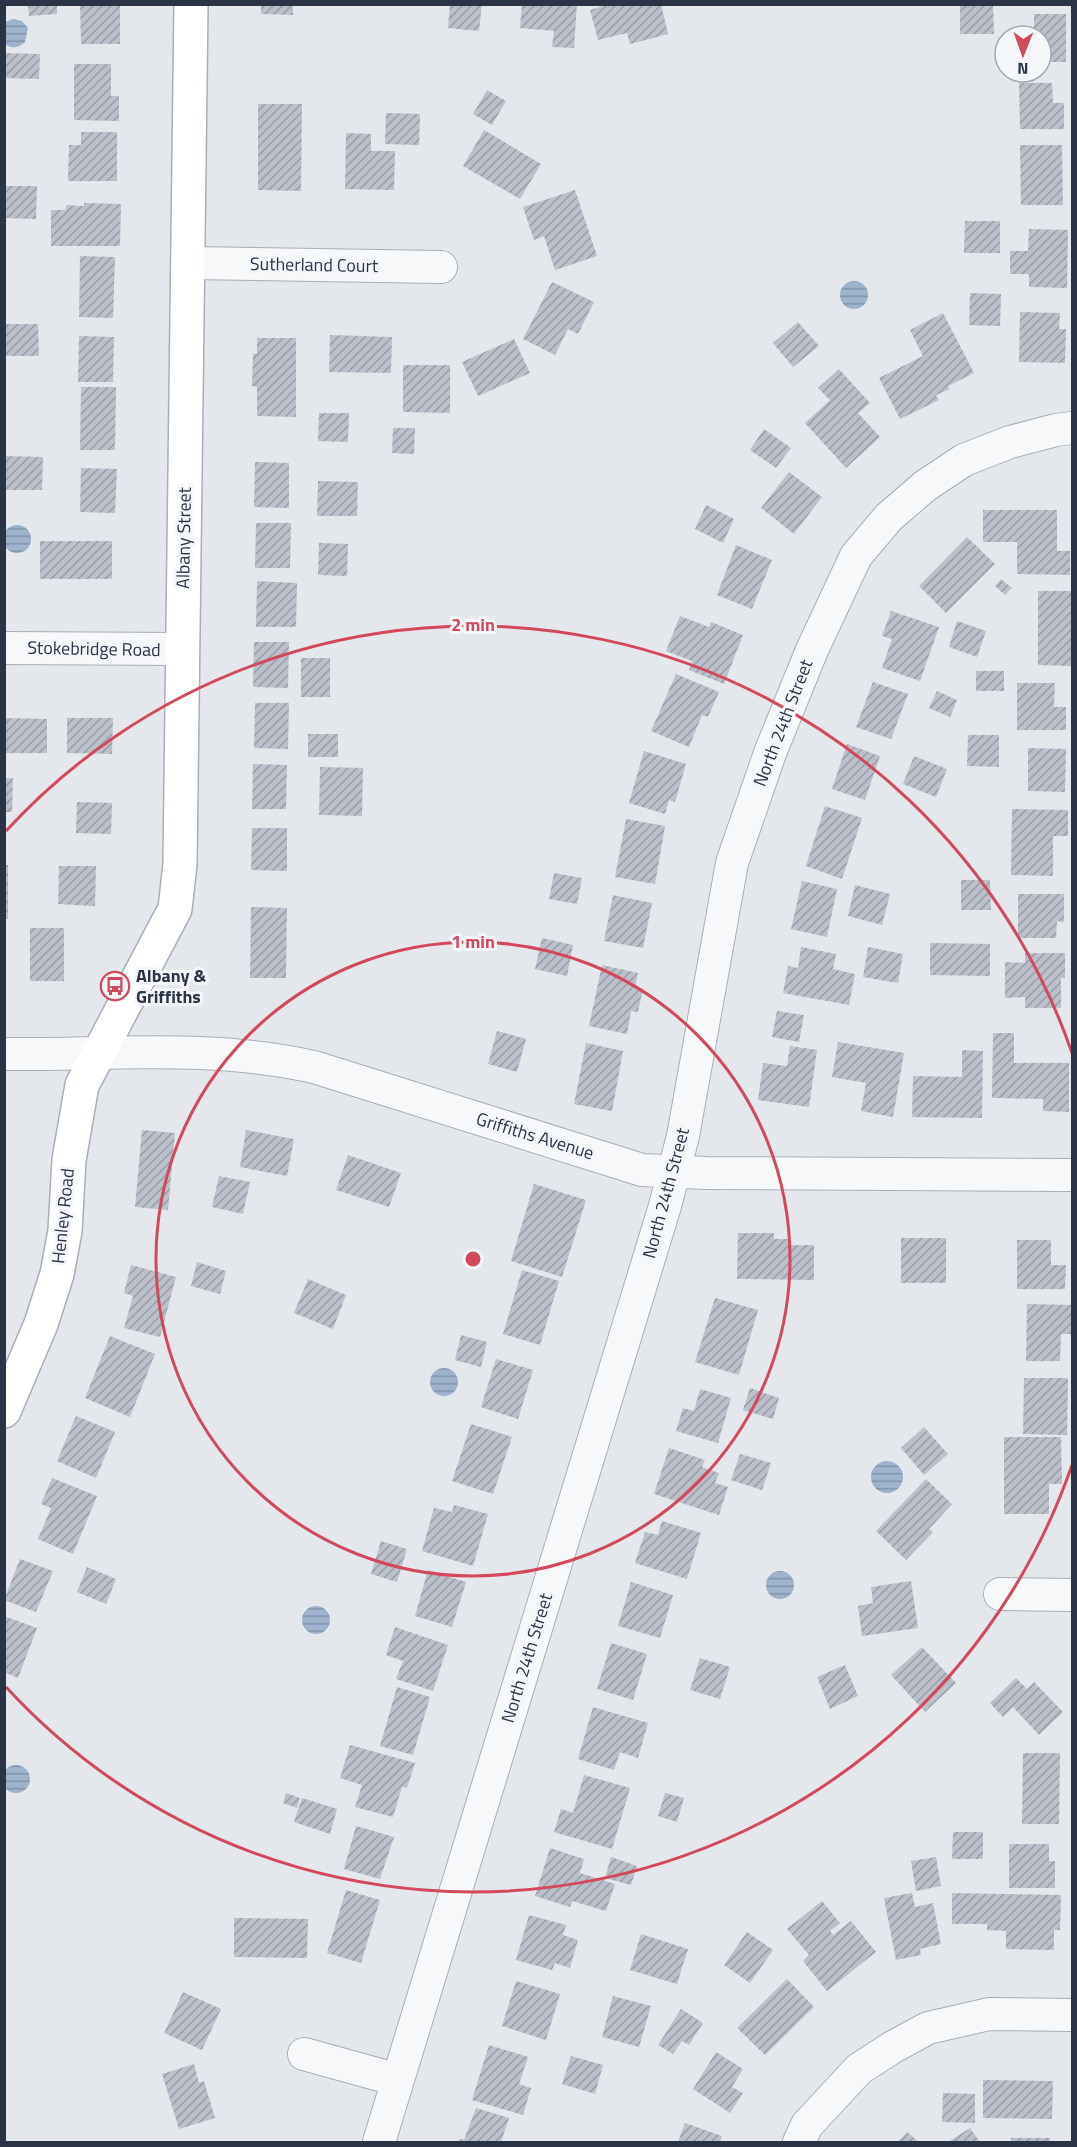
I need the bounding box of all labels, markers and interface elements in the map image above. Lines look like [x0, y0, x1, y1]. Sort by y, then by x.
north arrow [993, 24, 1053, 84]
text: N [1017, 57, 1028, 81]
street label: Sutherland Court [250, 250, 379, 279]
street label: Albany Street [169, 486, 198, 589]
text: 2 min [451, 611, 495, 638]
street label: Stokebridge Road [27, 634, 161, 663]
street label: North 24th Street [746, 655, 819, 790]
text: 1 min [451, 928, 495, 955]
place label: Albany & Griffiths [136, 962, 207, 1010]
bus stop icon: Albany & Griffiths [99, 970, 131, 1002]
street label: Griffiths Avenue [473, 1105, 597, 1166]
street label: North 24th Street [635, 1124, 696, 1261]
street label: Henley Road [44, 1167, 81, 1265]
centre of rings [463, 1249, 483, 1269]
street label: North 24th Street [494, 1589, 559, 1726]

